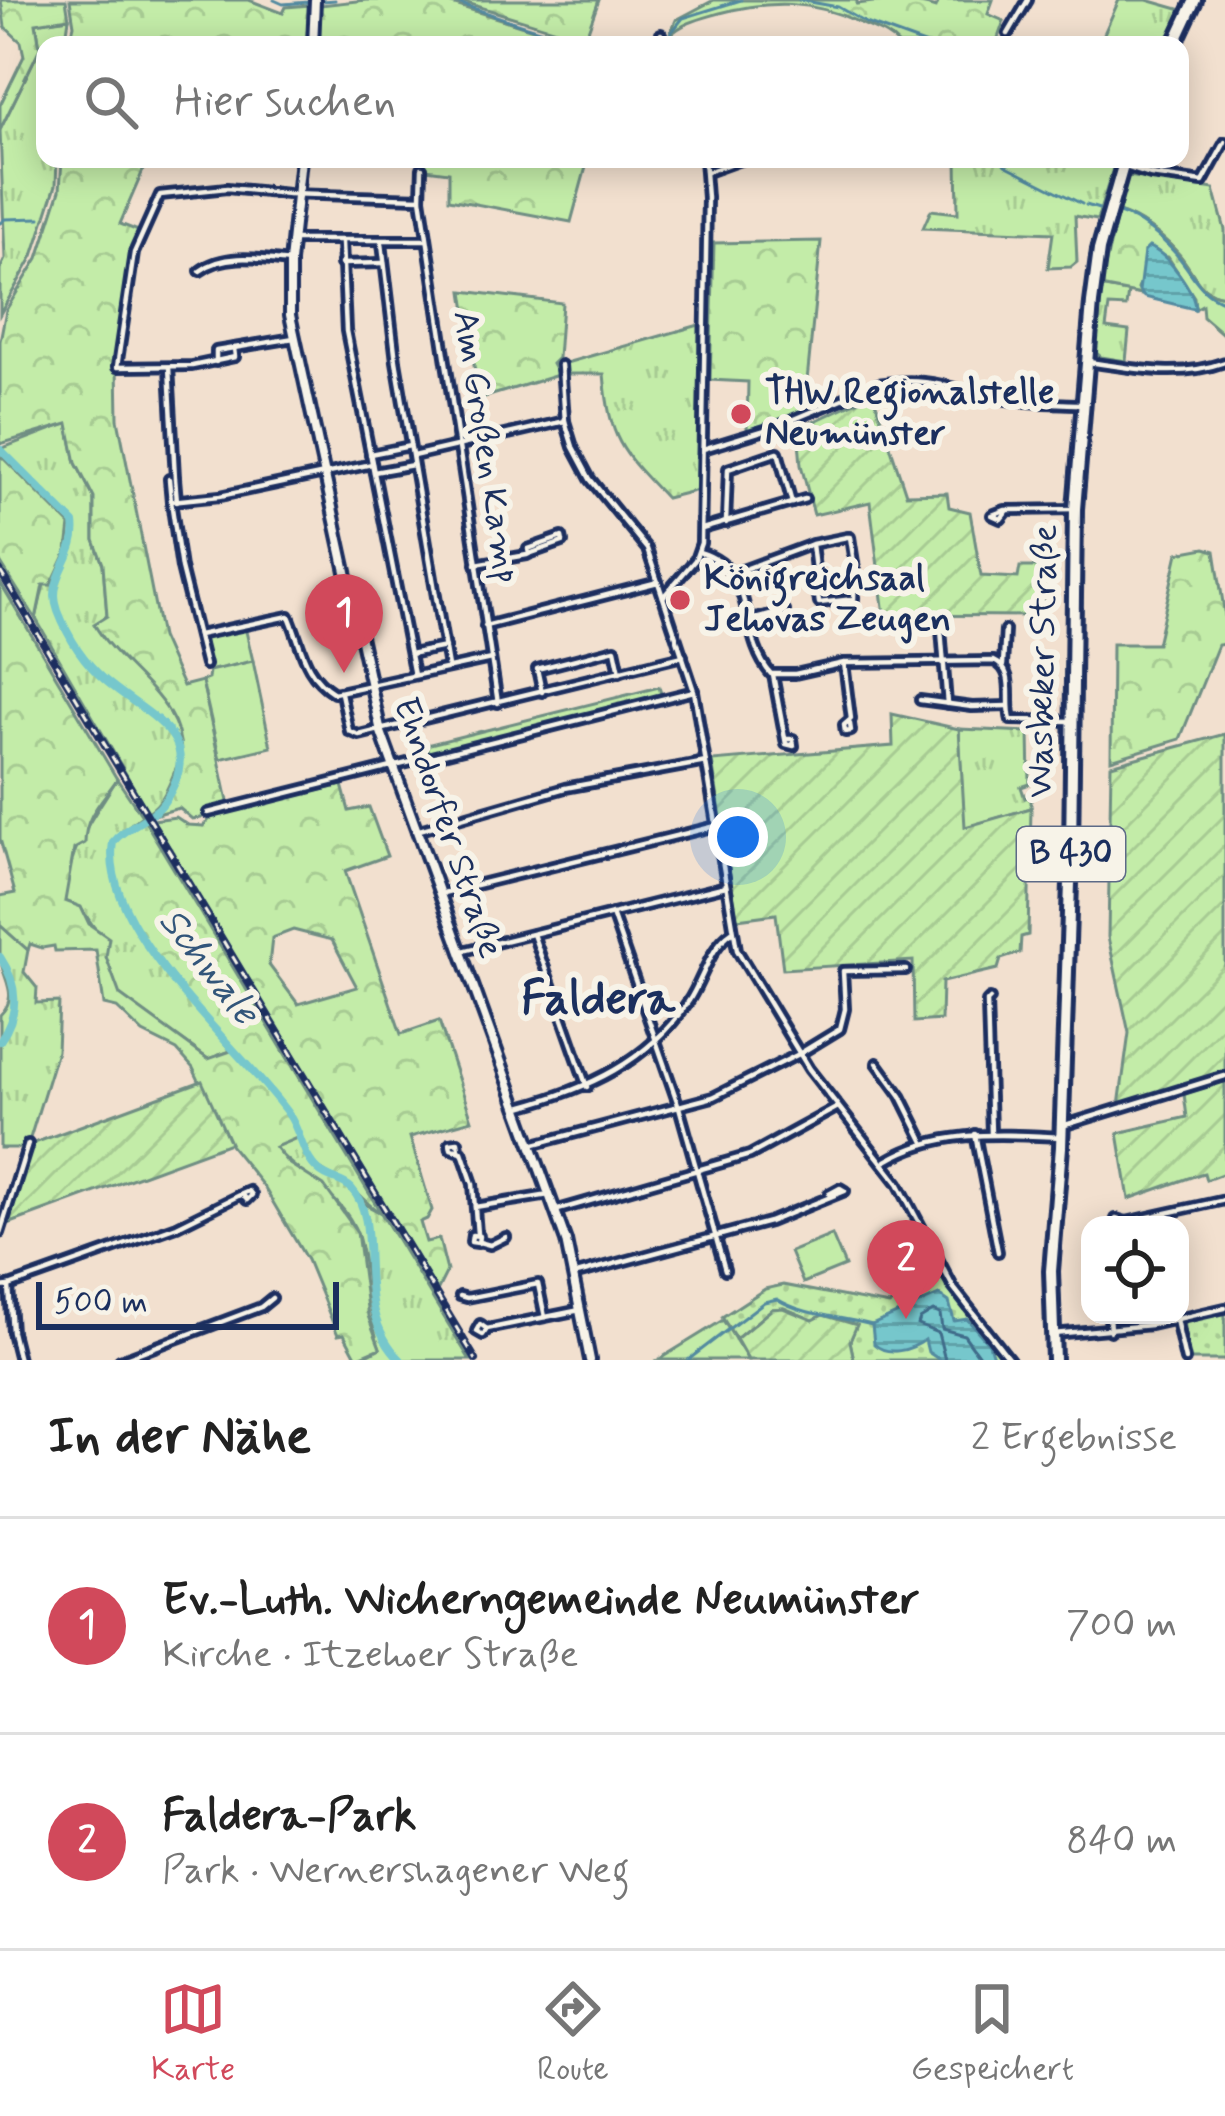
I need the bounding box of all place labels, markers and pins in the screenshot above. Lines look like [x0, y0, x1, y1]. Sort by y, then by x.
place label: THW Regionalstelle Neumünster [765, 370, 1055, 458]
marker: THW Regionalstelle Neumünster [728, 401, 754, 427]
place label: Königreichsaal Jehovas Zeugen [704, 556, 951, 644]
pin: 1 [305, 574, 383, 673]
marker: Königreichsaal Jehovas Zeugen [667, 587, 693, 613]
pin: 2 [867, 1220, 945, 1319]

